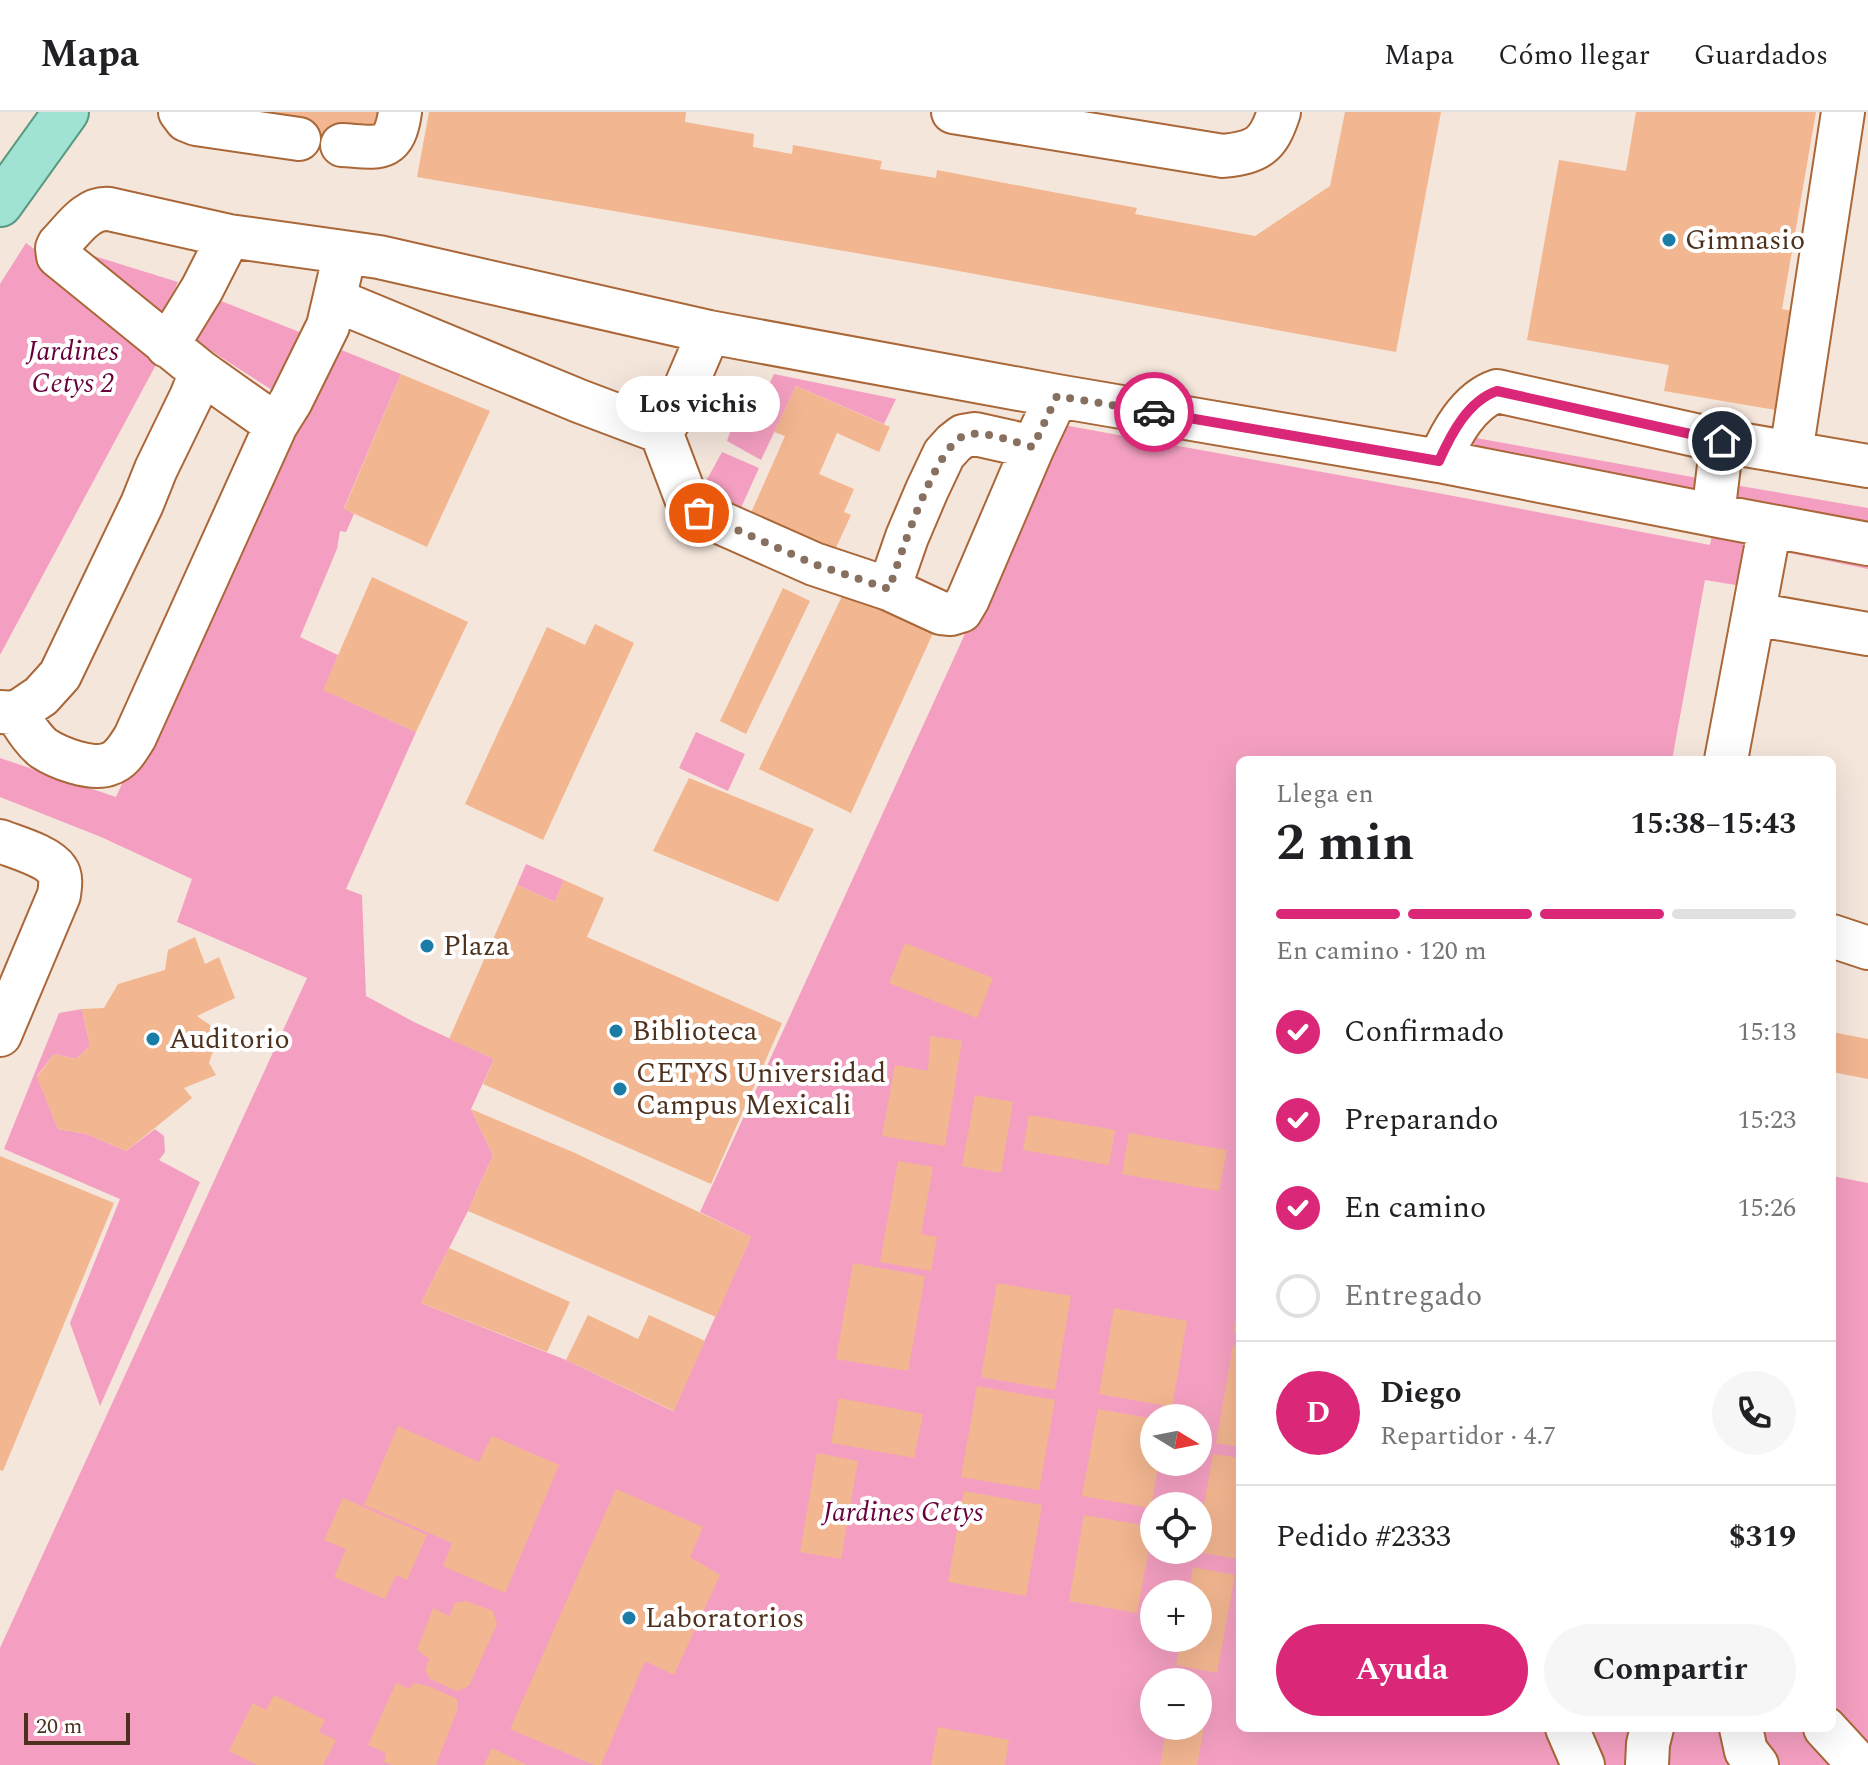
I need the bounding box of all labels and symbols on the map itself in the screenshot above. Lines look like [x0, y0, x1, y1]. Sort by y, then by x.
place label: Gimnasio [1685, 219, 1805, 262]
marker: Gimnasio [1660, 231, 1678, 249]
park label: Jardines Cetys 2 [25, 330, 119, 405]
courier [1114, 372, 1194, 452]
callout: Los vichis [617, 377, 781, 433]
pin [1688, 407, 1756, 475]
pin [665, 479, 733, 547]
place label: Plaza [443, 925, 510, 968]
marker: Plaza [418, 937, 436, 955]
place label: Biblioteca [632, 1010, 758, 1053]
place label: Auditorio [169, 1018, 290, 1061]
marker: Biblioteca [607, 1022, 625, 1040]
marker: Auditorio [144, 1030, 162, 1048]
place label: CETYS Universidad Campus Mexicali [636, 1052, 886, 1127]
marker: CETYS Universidad Campus Mexicali [611, 1080, 629, 1098]
north arrow [1140, 1404, 1212, 1476]
park label: Jardines Cetys [821, 1491, 983, 1534]
place label: Laboratorios [645, 1597, 804, 1640]
marker: Laboratorios [620, 1609, 638, 1627]
scale bar [24, 1709, 130, 1745]

